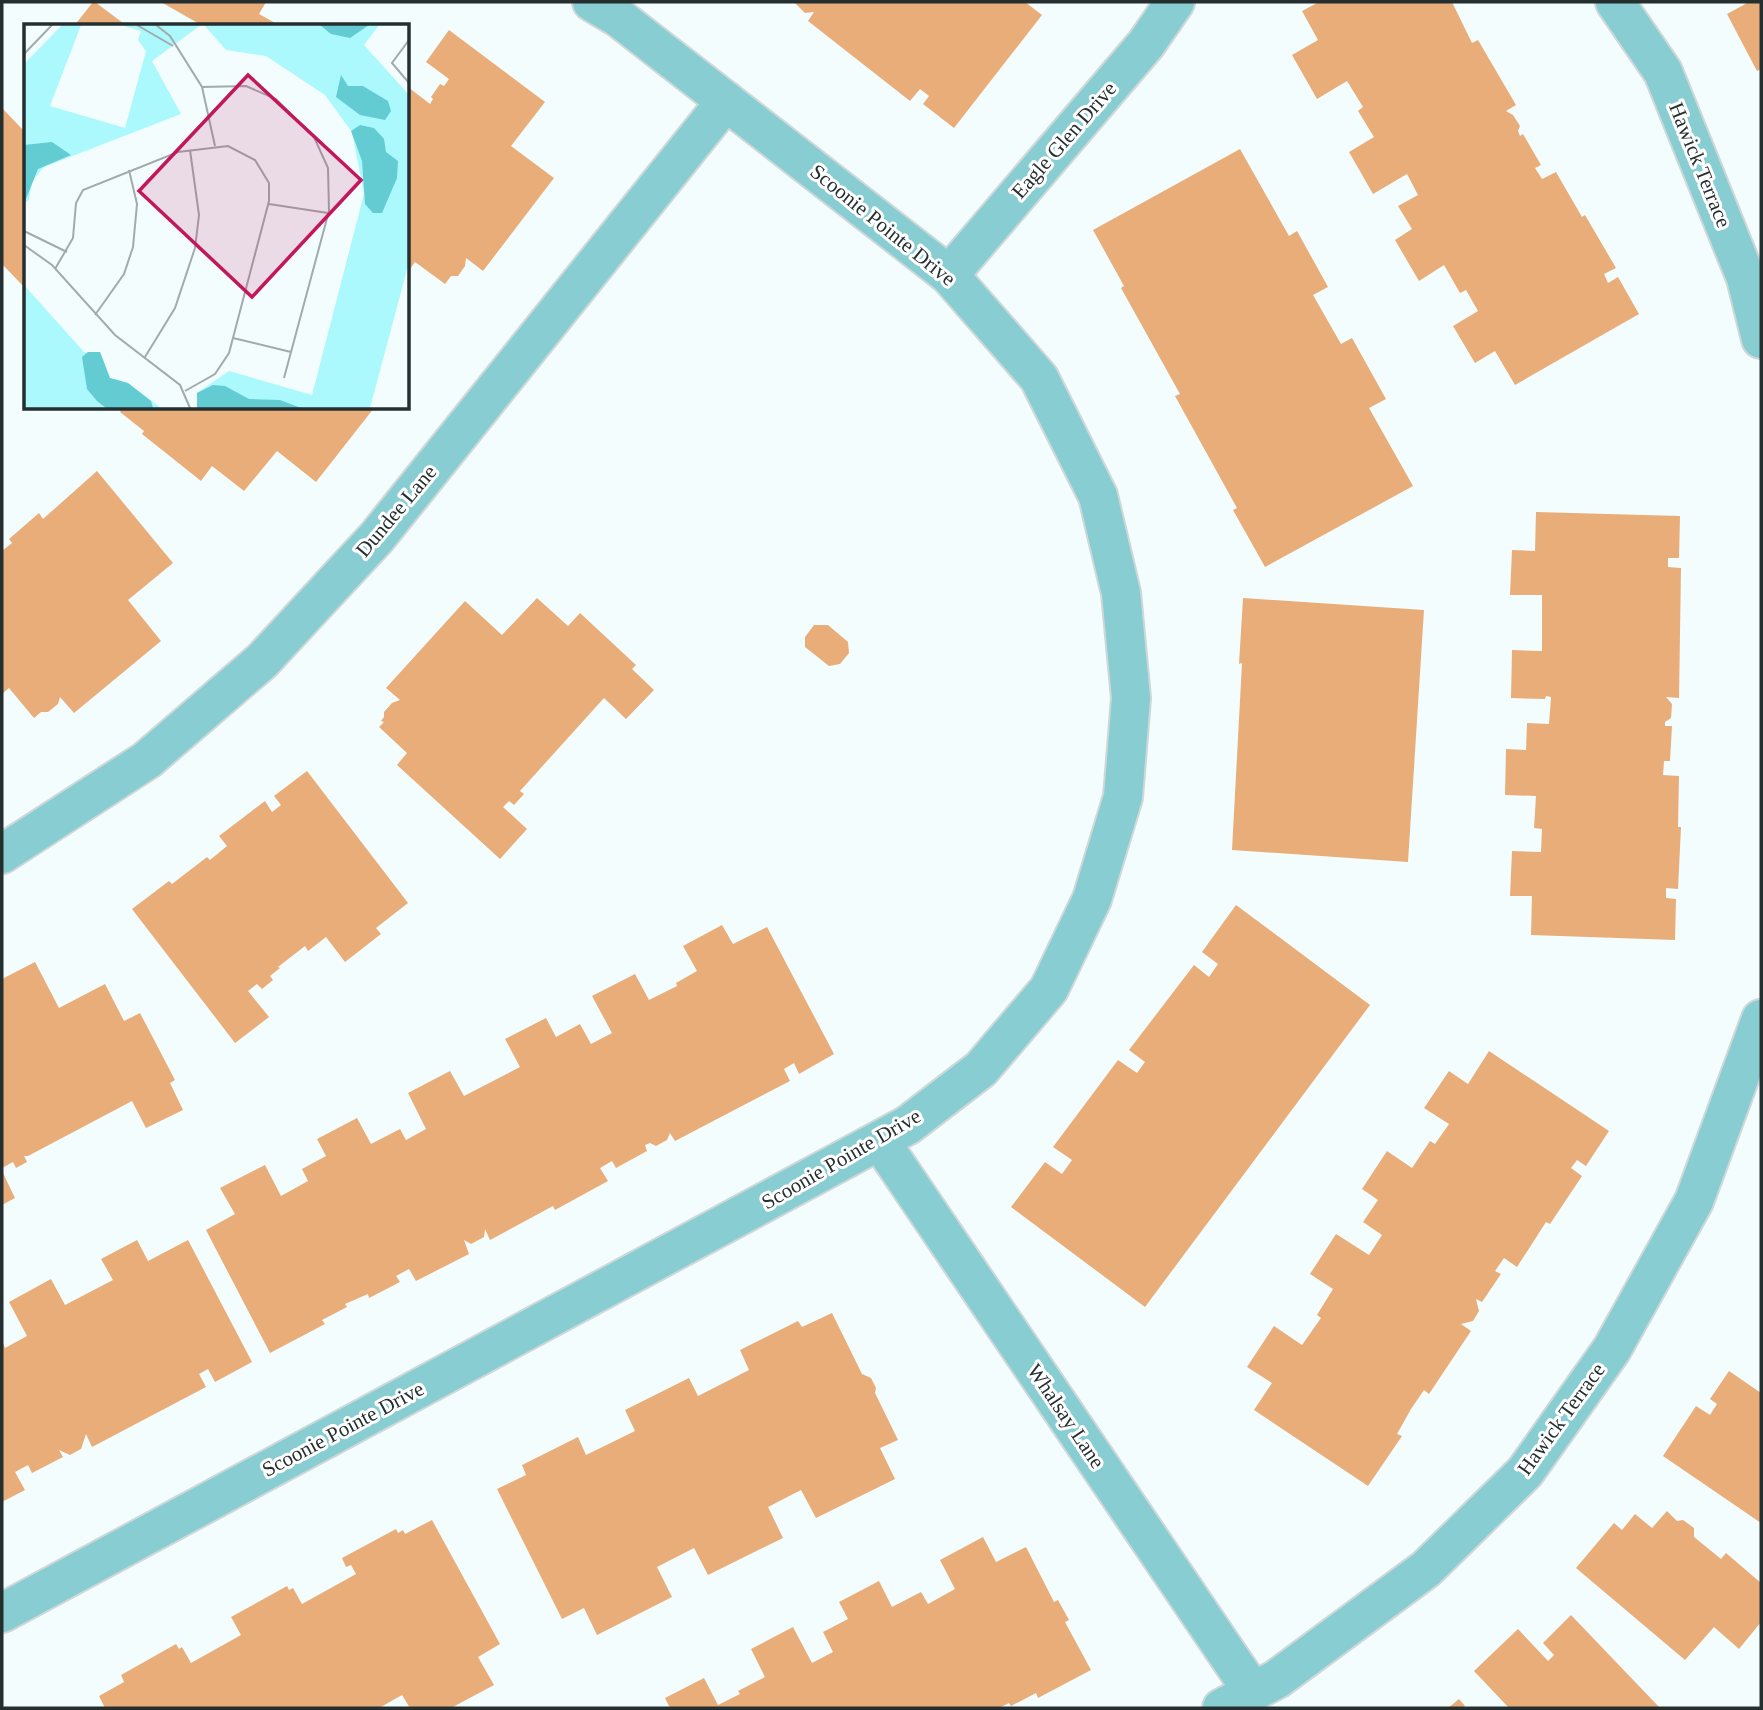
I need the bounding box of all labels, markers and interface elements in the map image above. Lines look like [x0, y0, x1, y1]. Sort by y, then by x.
inset map [24, 24, 410, 410]
street label: Eagle Glen Drive [1007, 77, 1121, 203]
street label: Hawick Terrace [1664, 99, 1736, 231]
street label: Scoonie Pointe Drive [806, 159, 960, 291]
street label: Dundee Lane [351, 460, 441, 562]
street label: Scoonie Pointe Drive [757, 1104, 925, 1214]
street label: Hawick Terrace [1512, 1358, 1610, 1480]
street label: Whalsay Lane [1022, 1359, 1110, 1473]
street label: Scoonie Pointe Drive [258, 1376, 428, 1482]

